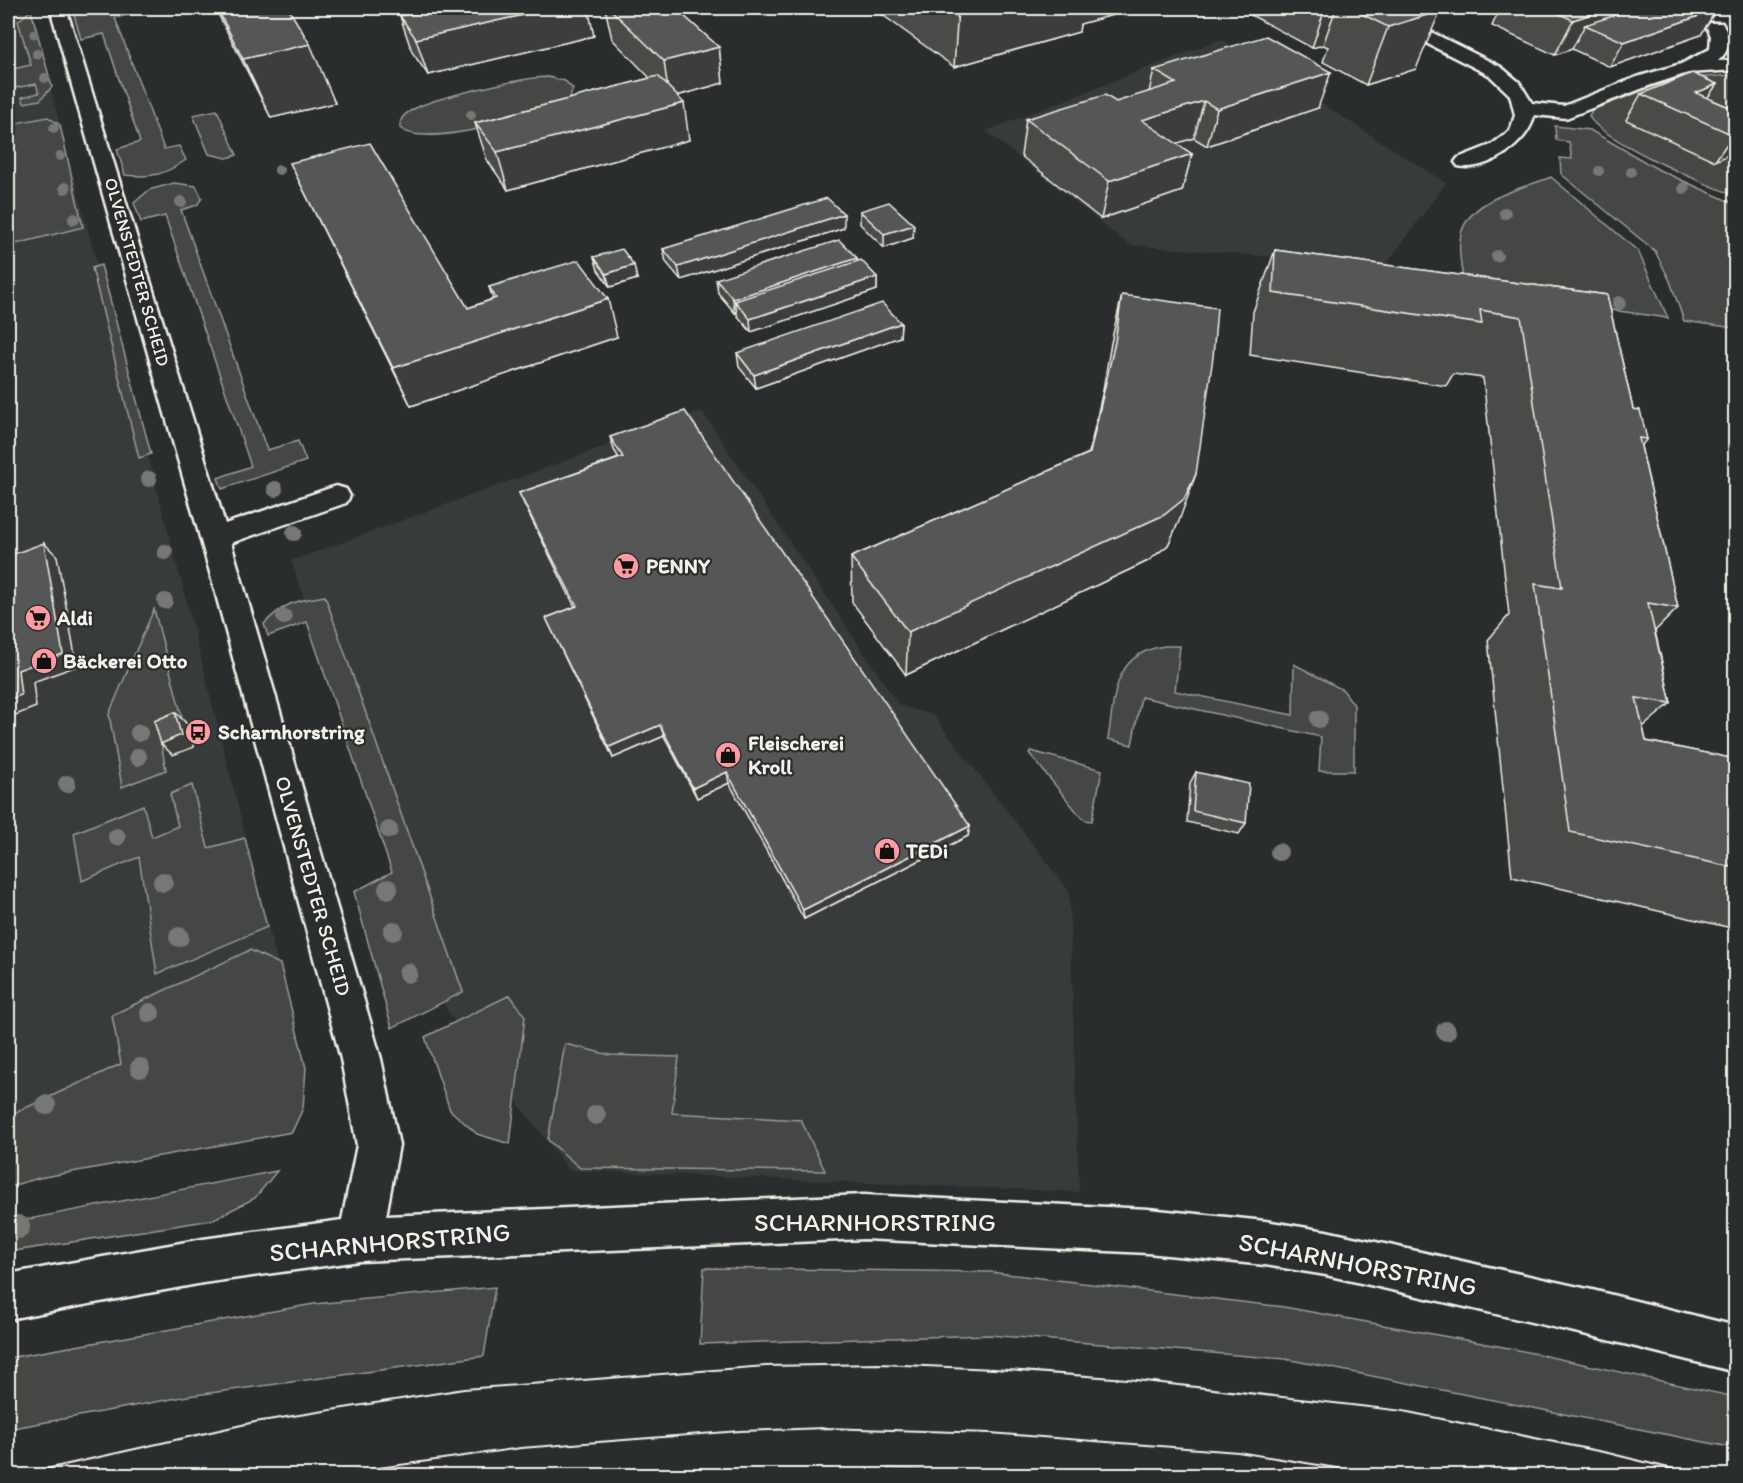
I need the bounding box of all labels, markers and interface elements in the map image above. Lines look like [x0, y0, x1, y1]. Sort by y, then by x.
street label: OLVENSTEDTER SCHEID [100, 175, 174, 369]
supermarket icon: PENNY [611, 551, 641, 581]
place label: PENNY [646, 553, 711, 578]
supermarket icon: Aldi [23, 603, 53, 633]
place label: Aldi [56, 605, 93, 630]
shop icon: Bäckerei Otto [29, 646, 59, 676]
place label: Bäckerei Otto [63, 648, 188, 673]
bus stop icon: Scharnhorstring [183, 717, 213, 747]
place label: Scharnhorstring [218, 719, 365, 745]
place label: Fleischerei Kroll [748, 730, 844, 779]
shop icon: Fleischerei Kroll [713, 740, 743, 770]
street label: OLVENSTEDTER SCHEID [270, 773, 357, 999]
shop icon: TEDi [872, 836, 902, 866]
place label: TEDi [905, 838, 948, 863]
street label: SCHARNHORSTRING [754, 1206, 996, 1238]
street label: SCHARNHORSTRING [268, 1216, 512, 1268]
street label: SCHARNHORSTRING [1236, 1225, 1480, 1303]

